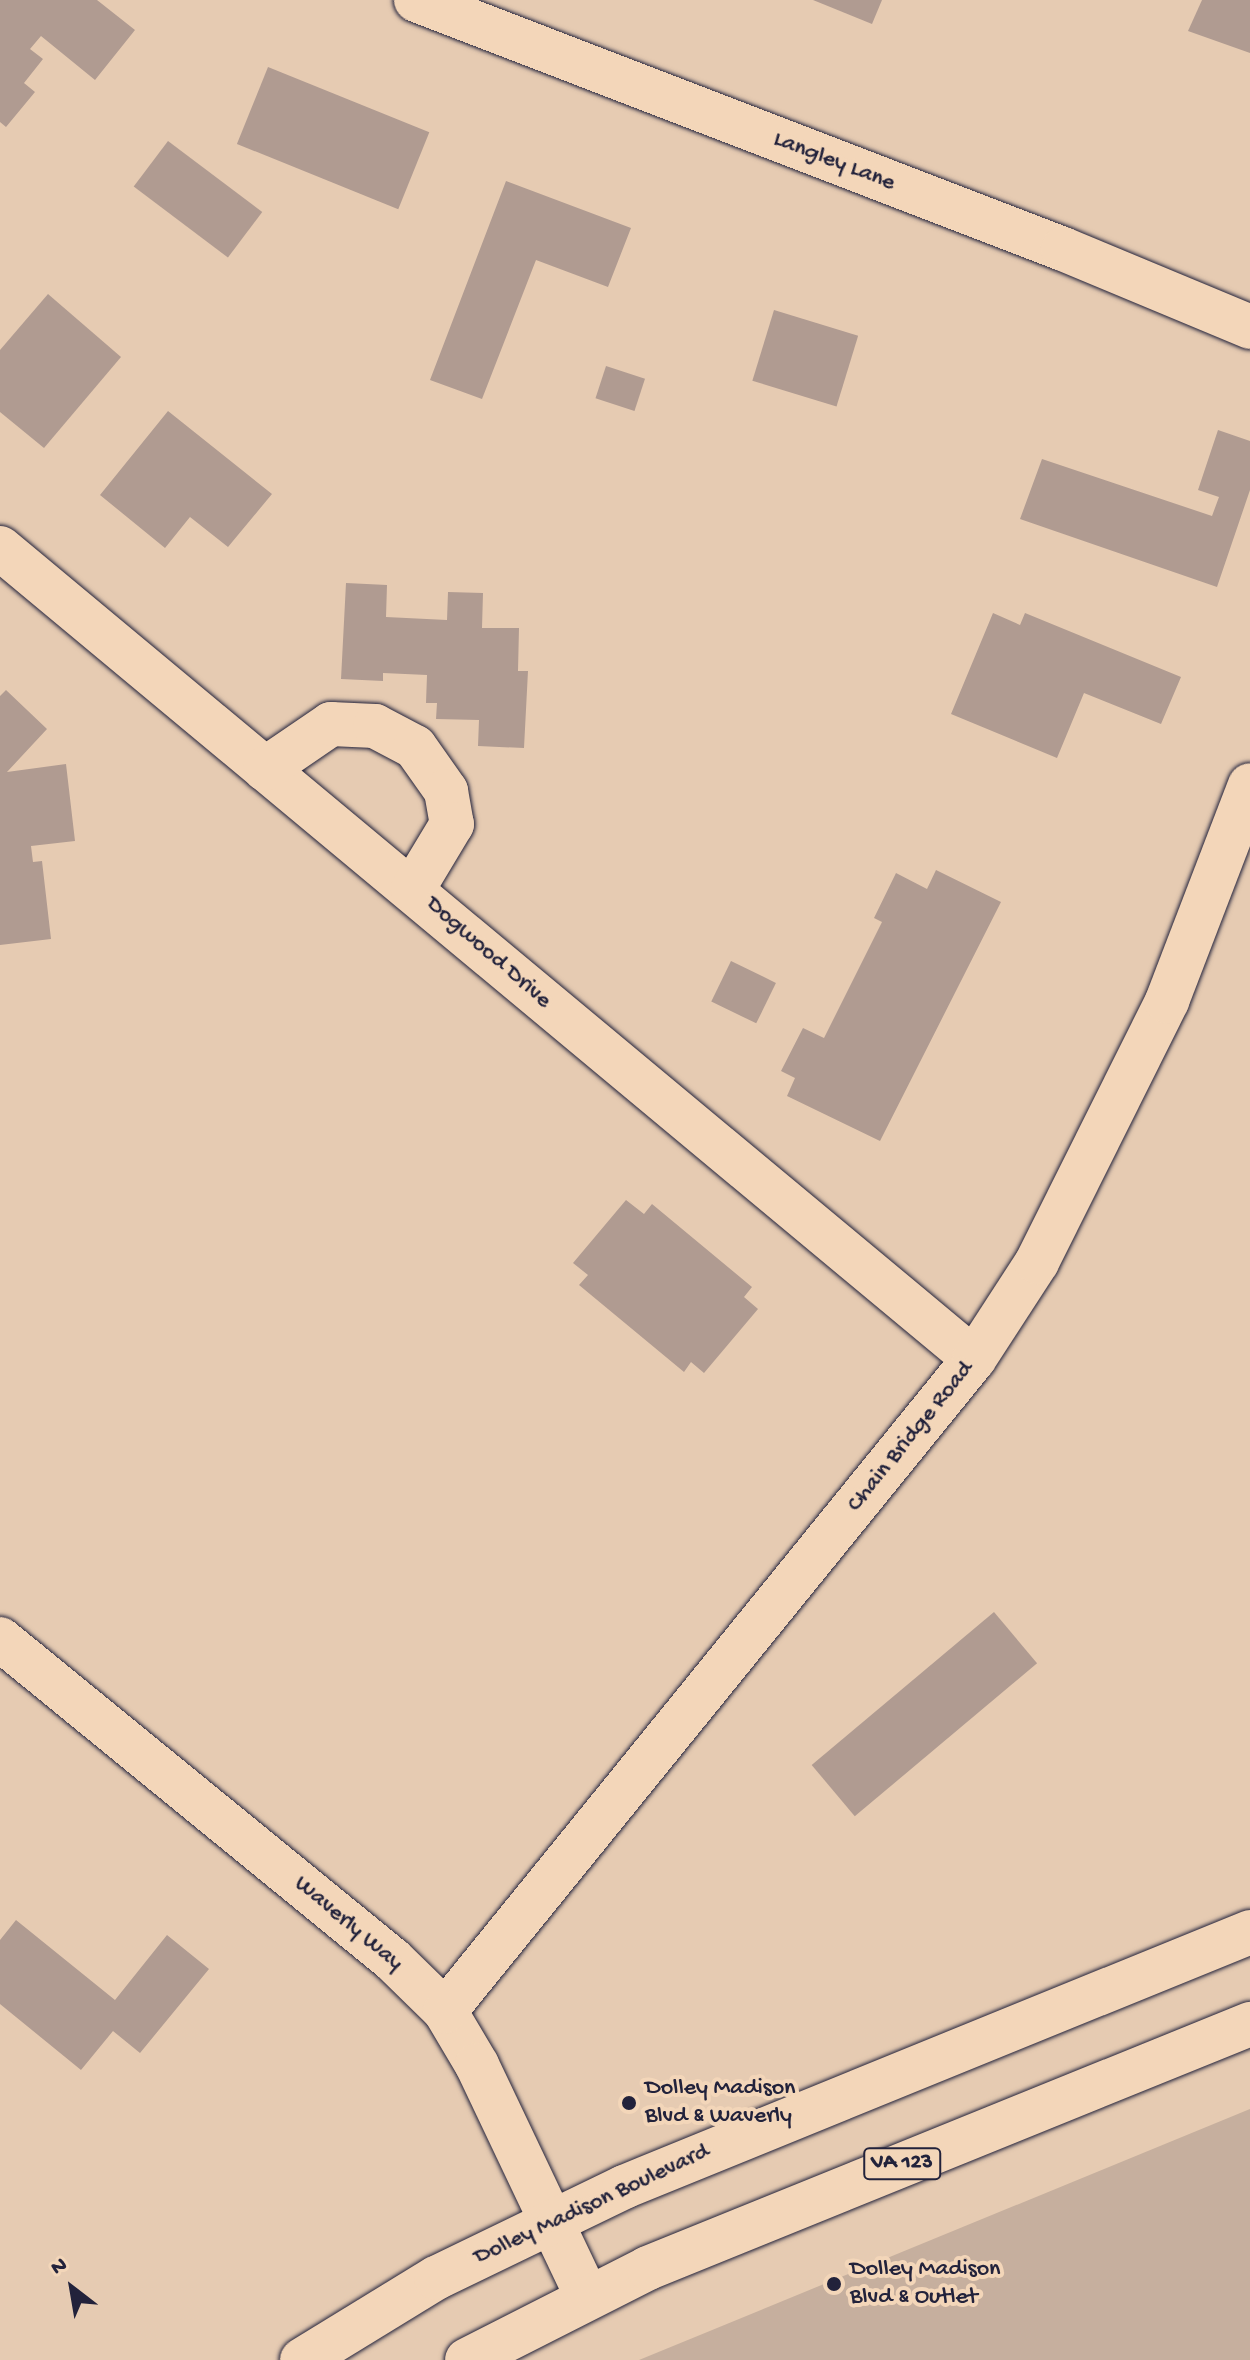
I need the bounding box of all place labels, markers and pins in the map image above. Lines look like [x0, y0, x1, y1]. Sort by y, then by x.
place label: Dolley Madison Blvd & Waverly [645, 2075, 795, 2131]
marker: Dolley Madison Blvd & Waverly [620, 2094, 638, 2112]
place label: Dolley Madison Blvd & Outlet [850, 2256, 1000, 2312]
marker: Dolley Madison Blvd & Outlet [825, 2275, 843, 2293]

